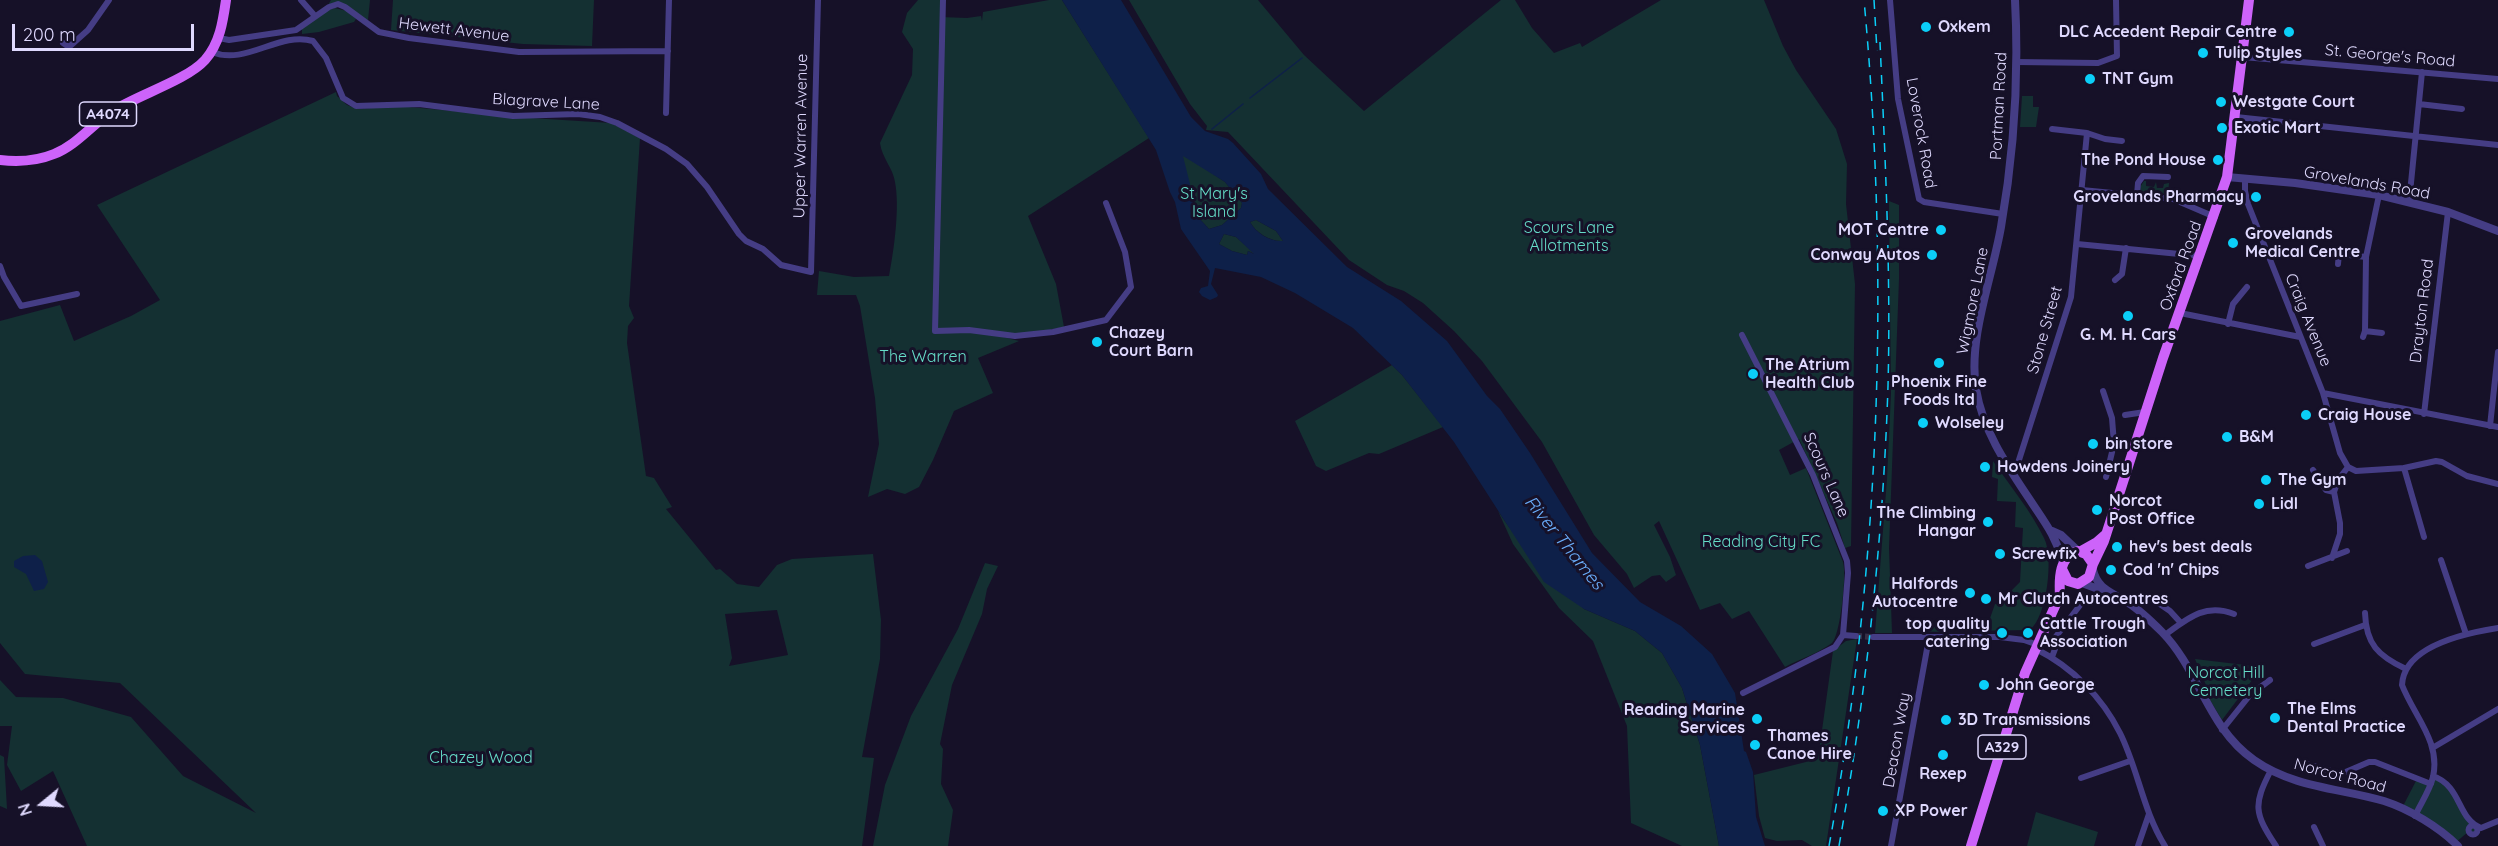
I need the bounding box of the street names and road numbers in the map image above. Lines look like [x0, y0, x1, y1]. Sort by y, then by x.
street label: Hewett Avenue [397, 14, 511, 46]
street label: St. George's Road [2324, 41, 2456, 71]
street label: Portman Road [1987, 51, 2011, 161]
street label: Upper Warren Avenue [790, 53, 812, 219]
street label: Loverock Road [1902, 76, 1940, 190]
street label: Blagrave Lane [492, 90, 600, 114]
road number: A4074 [80, 102, 136, 126]
street label: Grovelands Road [2302, 162, 2432, 204]
street label: Oxford Road [2156, 218, 2206, 314]
street label: Wigmore Lane [1953, 246, 1993, 356]
street label: Drayton Road [2406, 258, 2438, 364]
street label: Craig Avenue [2281, 271, 2335, 369]
street label: Stone Street [2023, 284, 2067, 376]
street label: Scours Lane [1799, 430, 1853, 520]
street label: Deacon Way [1879, 691, 1915, 789]
road number: A329 [1978, 735, 2026, 759]
street label: Norcot Road [2292, 754, 2388, 798]

